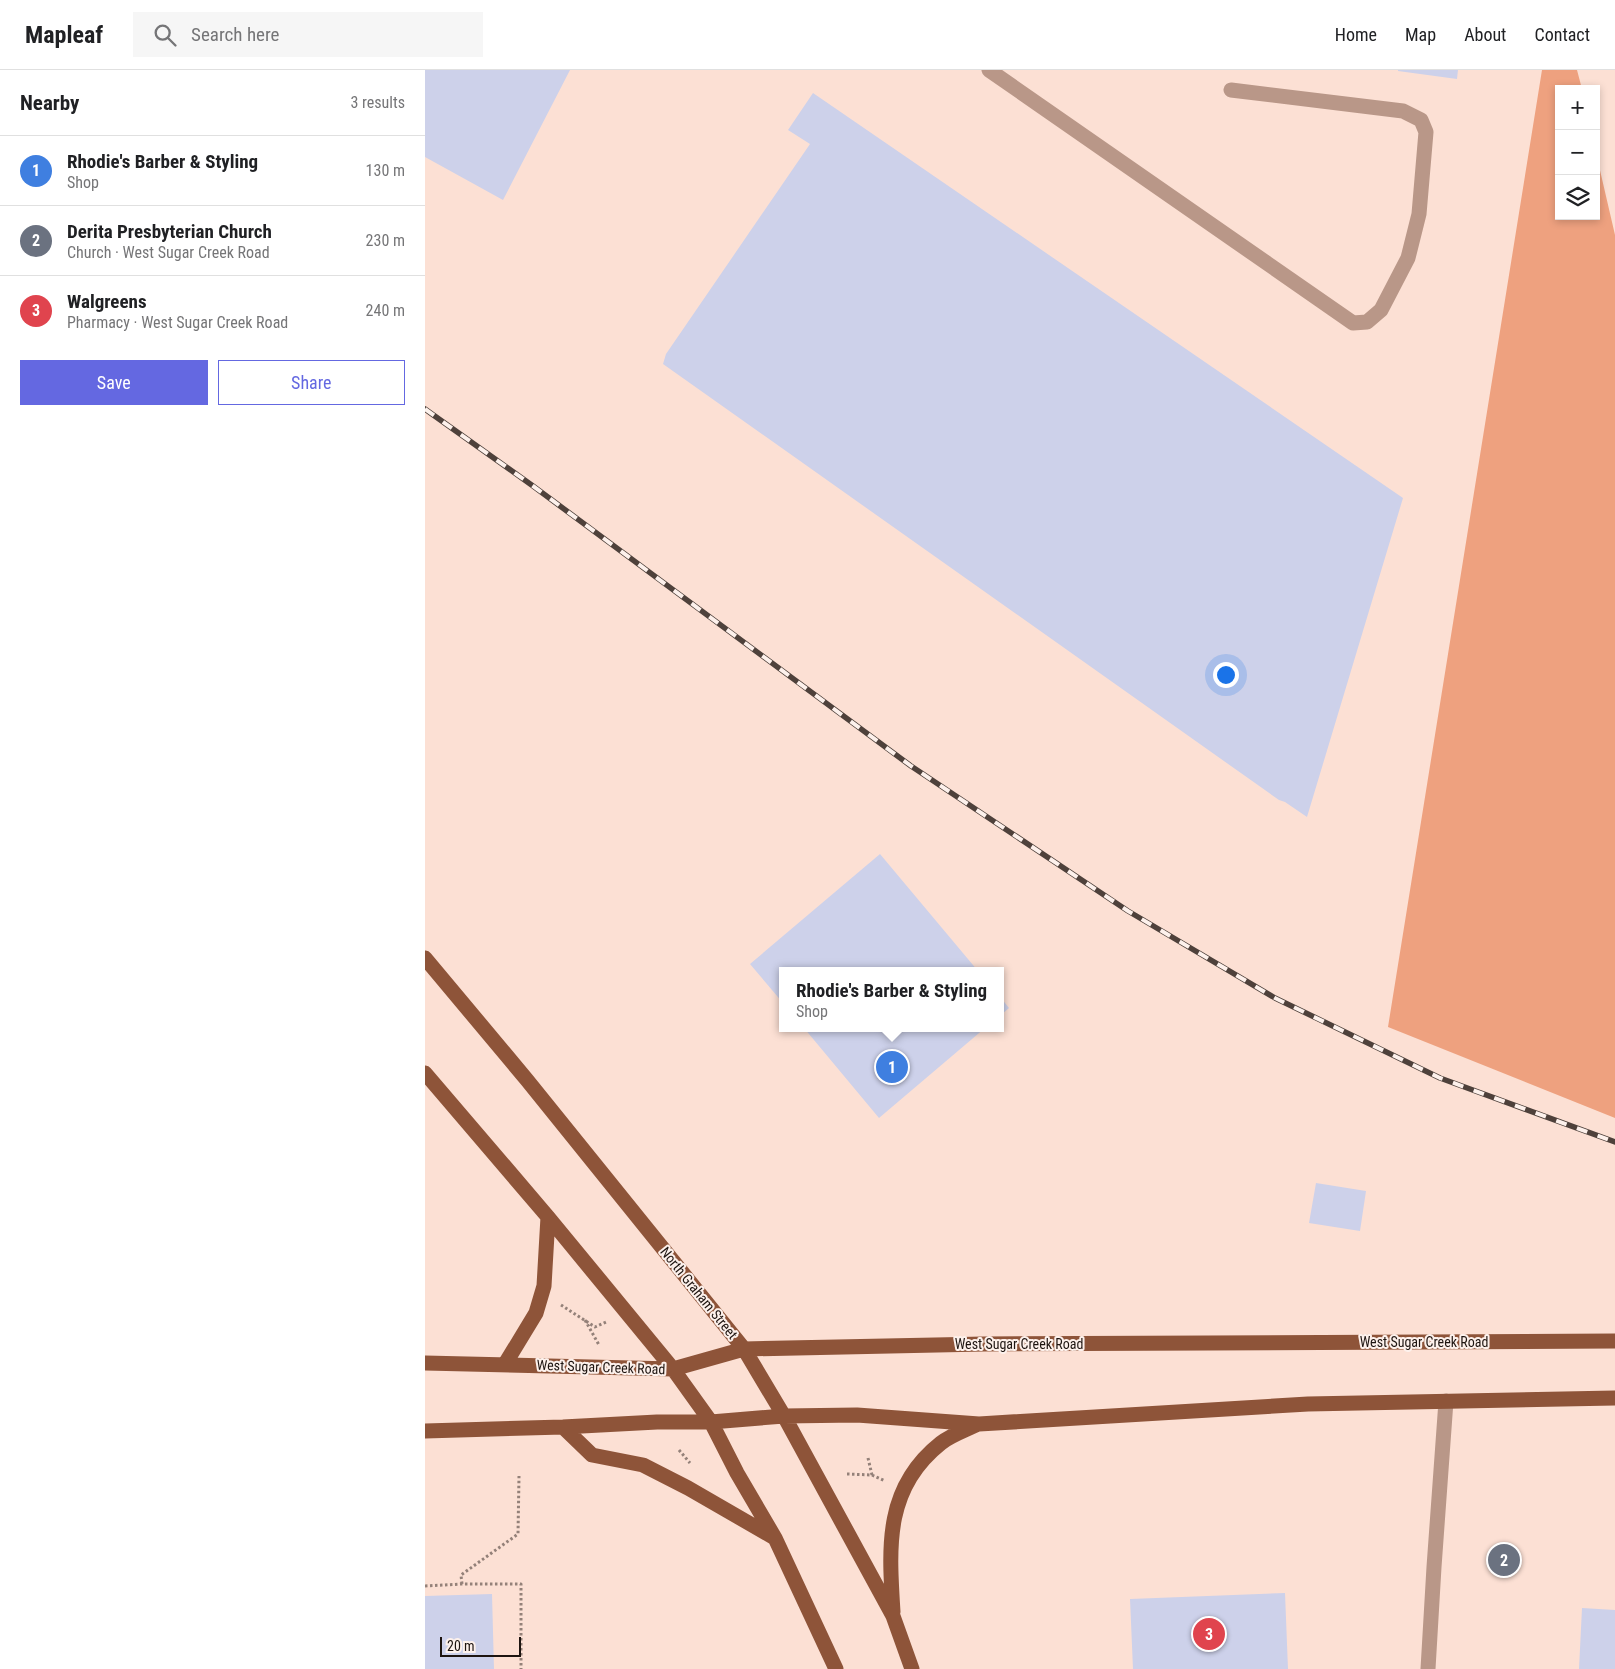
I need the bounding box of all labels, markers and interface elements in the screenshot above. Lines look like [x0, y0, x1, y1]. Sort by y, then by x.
search box [133, 12, 483, 57]
text: Mapleaf [25, 21, 103, 49]
icon: search [151, 21, 179, 49]
text: Search here [191, 23, 279, 46]
text: Home [1335, 24, 1377, 45]
text: Map [1405, 24, 1436, 45]
text: About [1464, 24, 1506, 45]
text: Contact [1534, 24, 1590, 45]
map controls [1555, 85, 1600, 220]
button: + [1555, 85, 1600, 130]
text: Nearby [20, 91, 79, 115]
text: 3 results [350, 93, 405, 112]
button: − [1555, 130, 1600, 175]
text: Rhodie's Barber & Styling [67, 150, 258, 173]
text: 1 [32, 161, 40, 180]
text: 130 m [366, 161, 405, 180]
text: Shop [67, 173, 99, 192]
button: layers [1555, 175, 1600, 220]
text: Derita Presbyterian Church [67, 220, 272, 243]
text: 2 [32, 231, 40, 250]
text: 230 m [366, 231, 405, 250]
text: Church · West Sugar Creek Road [67, 243, 270, 262]
text: Walgreens [67, 290, 147, 313]
text: 3 [32, 301, 40, 320]
text: 240 m [366, 301, 405, 320]
text: Pharmacy · West Sugar Creek Road [67, 313, 288, 332]
button: Save [20, 360, 208, 405]
button: Share [218, 360, 405, 405]
your location [1213, 662, 1239, 688]
popup [779, 967, 1004, 1032]
text: Rhodie's Barber & Styling [796, 979, 987, 1002]
text: Shop [796, 1002, 828, 1021]
pin: 1 [876, 1048, 908, 1086]
street label: North Graham Street [657, 1244, 741, 1342]
street label: West Sugar Creek Road [1360, 1334, 1488, 1350]
street label: West Sugar Creek Road [955, 1336, 1083, 1352]
street label: West Sugar Creek Road [536, 1357, 666, 1377]
pin: 2 [1488, 1541, 1520, 1579]
pin: 3 [1193, 1615, 1225, 1653]
scale bar [440, 1634, 521, 1657]
text: 20 m [447, 1638, 475, 1654]

